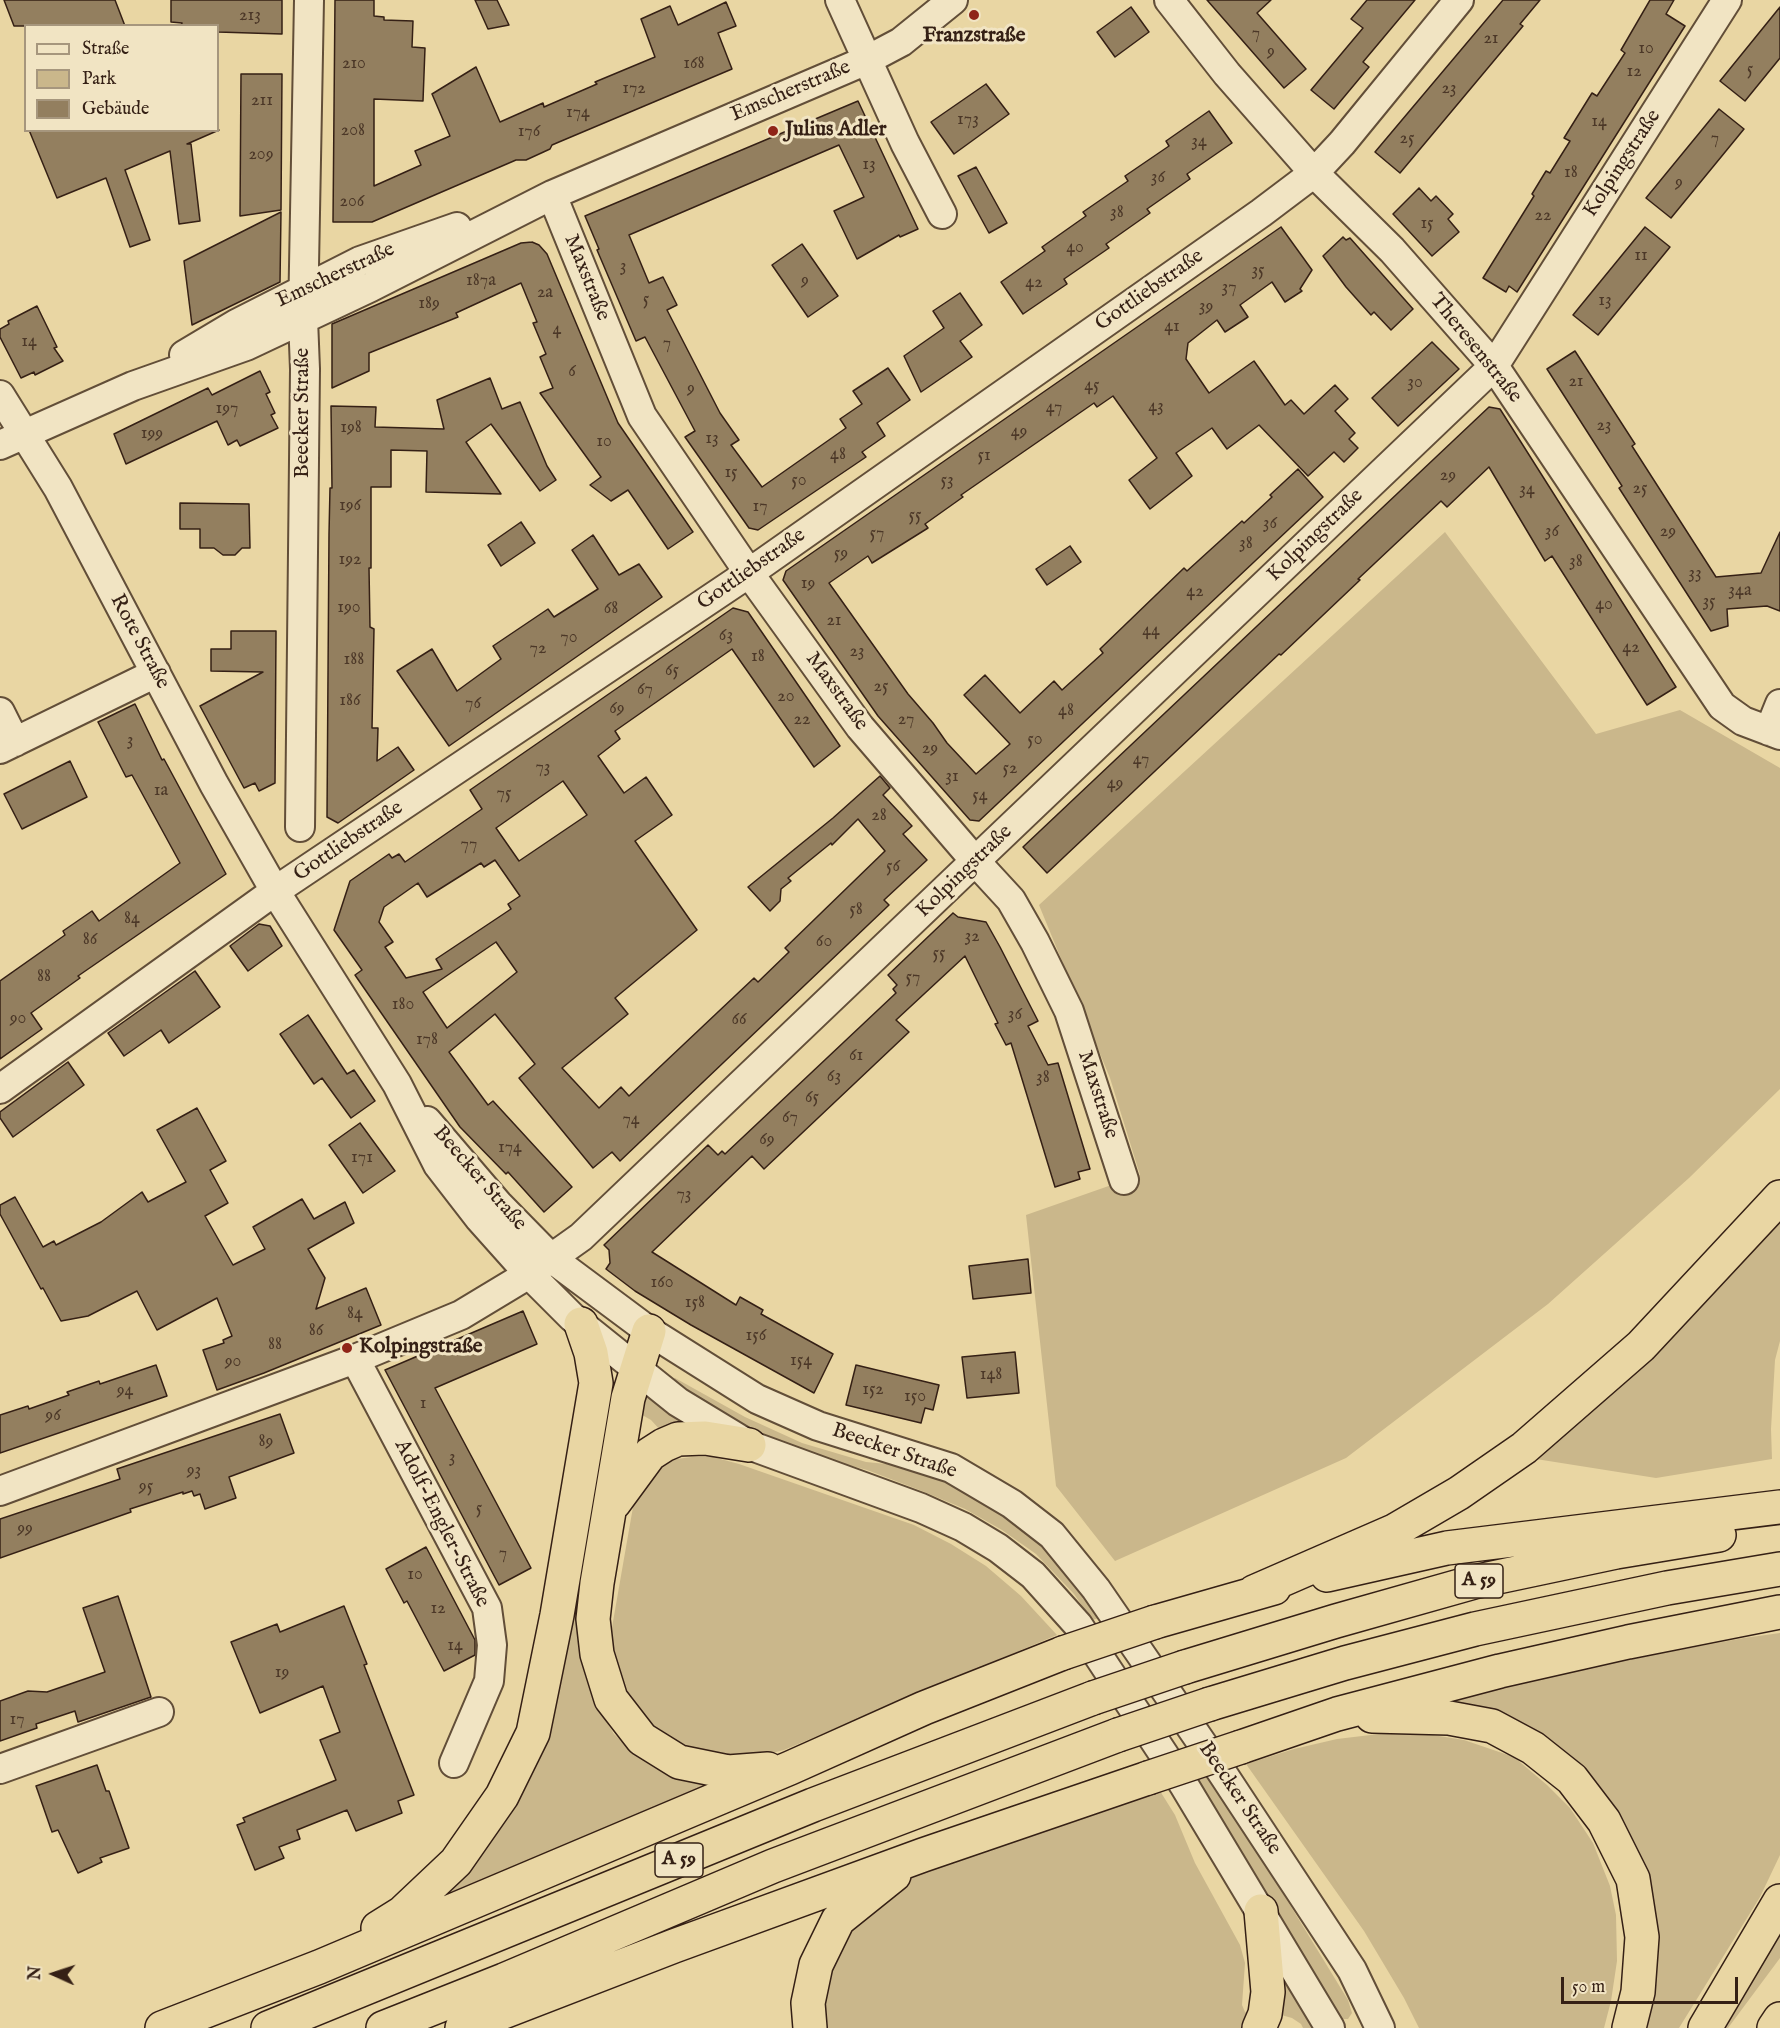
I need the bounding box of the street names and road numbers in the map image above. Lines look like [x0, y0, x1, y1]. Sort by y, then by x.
street label: Emscherstraße [727, 55, 855, 129]
street label: Kolpingstraße [1579, 105, 1667, 223]
street label: Maxstraße [557, 231, 615, 325]
street label: Emscherstraße [273, 238, 399, 314]
street label: Gottliebstraße [1091, 244, 1209, 338]
street label: Theresenstraße [1423, 289, 1527, 409]
street label: Beecker Straße [291, 348, 317, 478]
street label: Kolpingstraße [1263, 484, 1369, 588]
street label: Gottliebstraße [693, 523, 811, 617]
street label: Rote Straße [103, 590, 175, 694]
street label: Maxstraße [799, 648, 873, 736]
street label: Gottliebstraße [290, 796, 408, 888]
street label: Kolpingstraße [912, 820, 1018, 924]
street label: Maxstraße [1071, 1048, 1123, 1142]
street label: Beecker Straße [427, 1122, 531, 1236]
street label: Beecker Straße [828, 1419, 960, 1485]
street label: Adolf-Engler-Straße [388, 1436, 494, 1612]
road number: A 59 [1455, 1564, 1503, 1598]
street label: Beecker Straße [1192, 1738, 1286, 1860]
road number: A 59 [655, 1843, 703, 1877]

